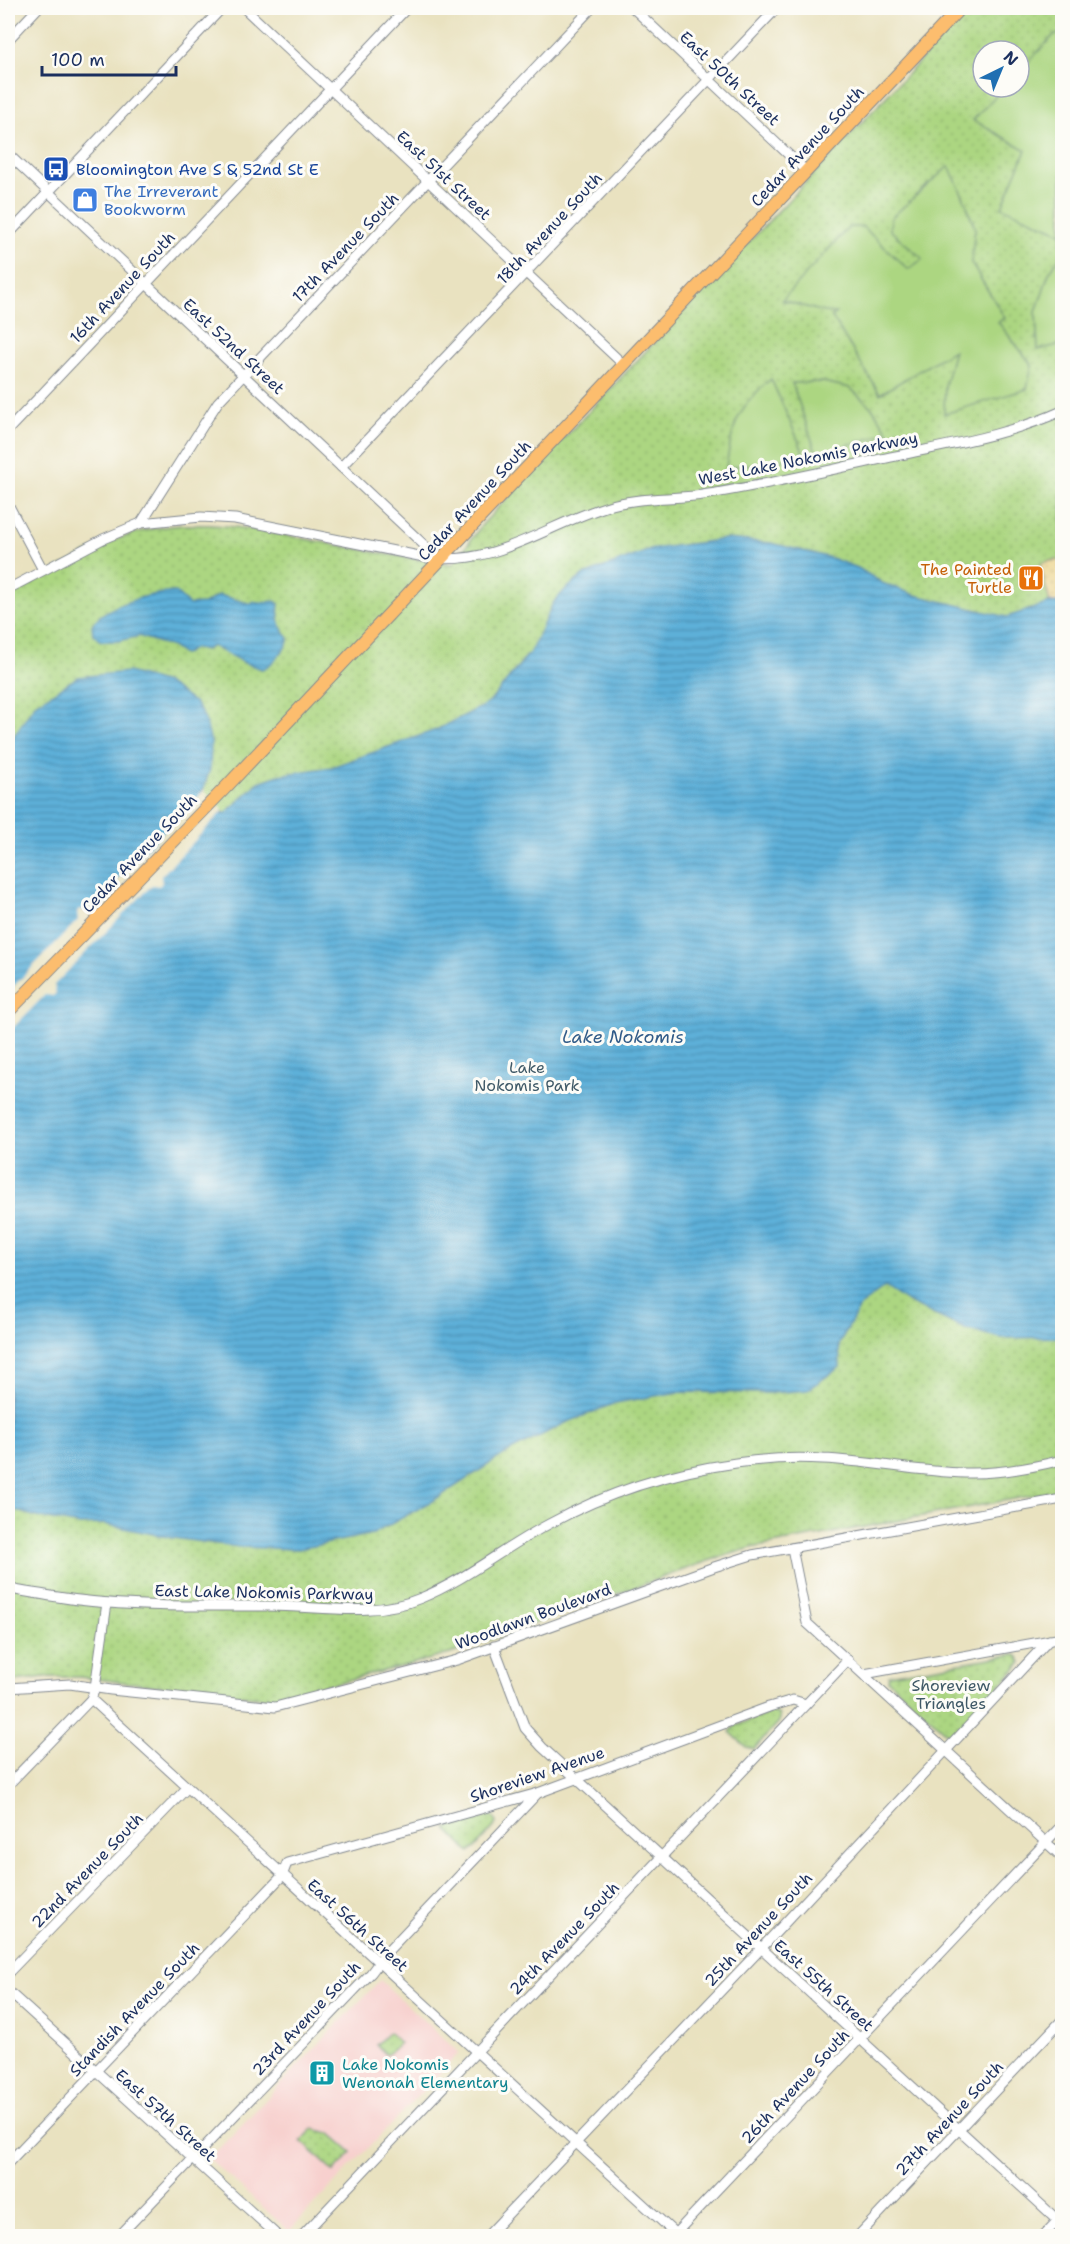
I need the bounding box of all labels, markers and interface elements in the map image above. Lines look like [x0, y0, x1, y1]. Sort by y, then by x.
street label: East 50th Street [675, 26, 784, 130]
scale bar [42, 39, 176, 77]
north arrow [971, 39, 1031, 99]
text: N [999, 46, 1023, 70]
text: 100 m [51, 48, 105, 72]
street label: Cedar Avenue South [746, 82, 869, 211]
street label: East 51st Street [392, 126, 495, 225]
bus stop icon: Bloomington Ave S & 52nd St E [41, 154, 71, 184]
place label: Bloomington Ave S & 52nd St E [76, 159, 319, 180]
street label: 18th Avenue South [492, 168, 607, 289]
place label: The Irreverant Bookworm [104, 181, 218, 220]
shop icon: The Irreverant Bookworm [70, 185, 100, 215]
street label: 17th Avenue South [287, 188, 403, 307]
street label: 16th Avenue South [65, 227, 180, 348]
street label: East 52nd Street [178, 294, 289, 399]
street label: West Lake Nokomis Parkway [697, 427, 920, 490]
street label: Cedar Avenue South [413, 436, 536, 565]
place label: The Painted Turtle [921, 559, 1012, 598]
restaurant icon: The Painted Turtle [1016, 563, 1046, 593]
street label: Cedar Avenue South [77, 789, 202, 917]
water label: Lake Nokomis [562, 1025, 684, 1049]
park label: Lake Nokomis Park [474, 1057, 580, 1096]
street label: Woodlawn Boulevard [452, 1578, 614, 1654]
street label: East Lake Nokomis Parkway [154, 1580, 374, 1605]
park label: Shoreview Triangles [911, 1675, 991, 1714]
street label: Shoreview Avenue [467, 1742, 607, 1807]
street label: 22nd Avenue South [27, 1808, 148, 1933]
street label: 25th Avenue South [700, 1868, 817, 1991]
street label: East 56th Street [303, 1874, 413, 1976]
street label: 24th Avenue South [505, 1877, 624, 1999]
street label: East 55th Street [769, 1935, 878, 2036]
street label: Standish Avenue South [65, 1938, 204, 2081]
street label: 23rd Avenue South [248, 1956, 365, 2080]
street label: 26th Avenue South [737, 2024, 854, 2148]
place label: Lake Nokomis Wenonah Elementary [342, 2054, 508, 2093]
street label: 27th Avenue South [891, 2057, 1008, 2180]
building icon: Lake Nokomis Wenonah Elementary [307, 2058, 337, 2088]
street label: East 57th Street [111, 2064, 221, 2166]

